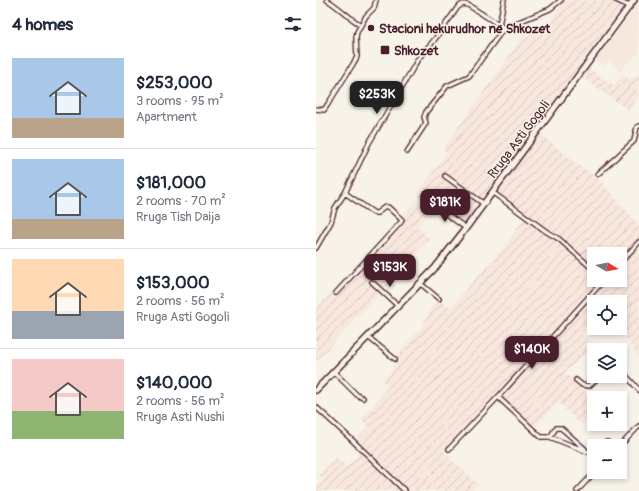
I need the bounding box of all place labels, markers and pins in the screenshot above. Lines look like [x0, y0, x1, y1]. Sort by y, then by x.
place label: Stacioni hekurudhor në Shkozet [379, 21, 551, 37]
marker: Stacioni hekurudhor në Shkozet [366, 23, 376, 33]
place label: Shkozet [394, 43, 439, 59]
marker: Shkozet [379, 44, 391, 56]
pin: $253K [349, 81, 405, 115]
pin: $181K [417, 189, 473, 223]
pin: $153K [362, 254, 418, 288]
pin: $140K [504, 336, 560, 370]

